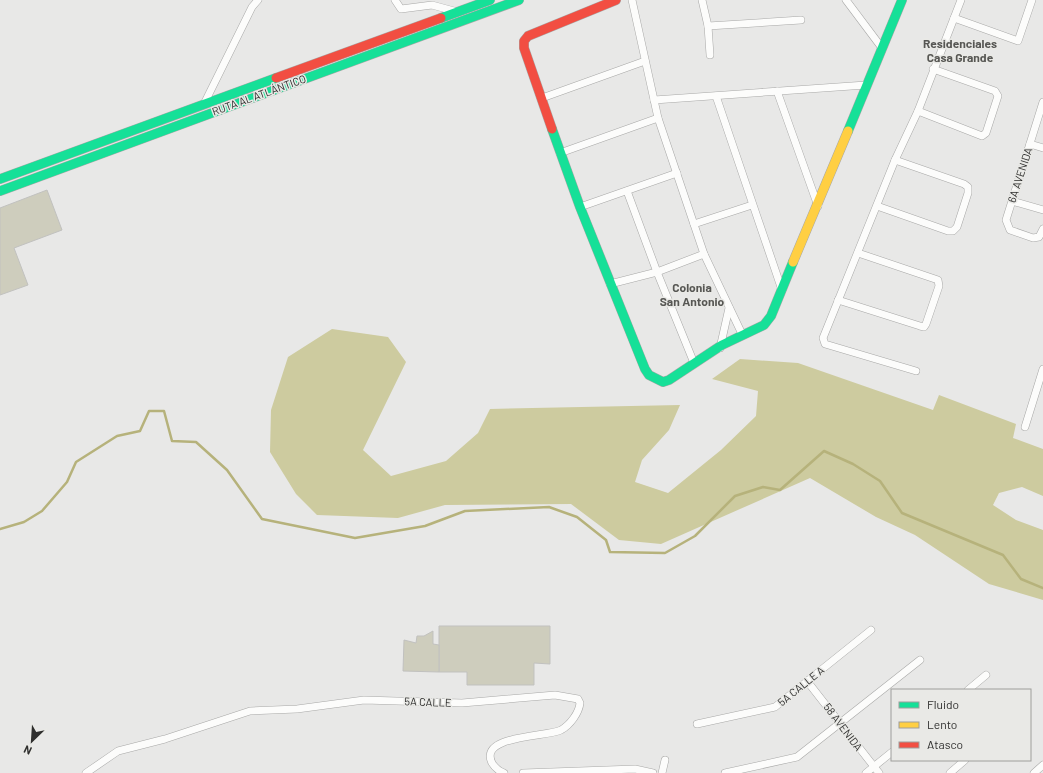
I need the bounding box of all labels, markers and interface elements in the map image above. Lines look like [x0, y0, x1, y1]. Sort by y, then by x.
district label: Residenciales Casa Grande [923, 36, 997, 64]
street label: RUTA AL ATLÁNTICO [210, 71, 308, 118]
street label: 6A AVENIDA [1005, 145, 1035, 204]
district label: Colonia San Antonio [660, 280, 725, 308]
street label: 5A CALLE A [775, 663, 827, 708]
legend [891, 689, 1031, 761]
street label: 5A CALLE [404, 694, 452, 709]
text: Fluido [927, 697, 959, 711]
street label: 58 AVENIDA [821, 700, 866, 753]
text: Lento [927, 717, 957, 731]
north arrow [12, 721, 52, 761]
text: Atasco [927, 737, 963, 751]
text: N [21, 743, 34, 758]

